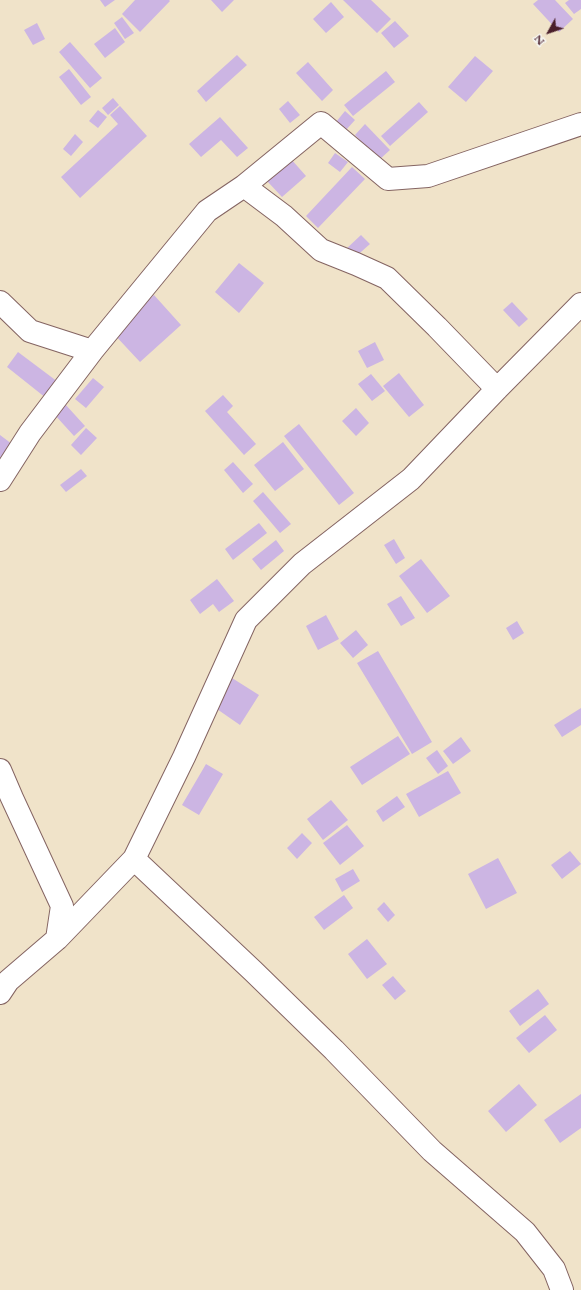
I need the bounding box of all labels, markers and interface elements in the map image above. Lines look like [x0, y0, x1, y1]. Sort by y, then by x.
north arrow [529, 12, 569, 52]
text: N [531, 32, 548, 49]

